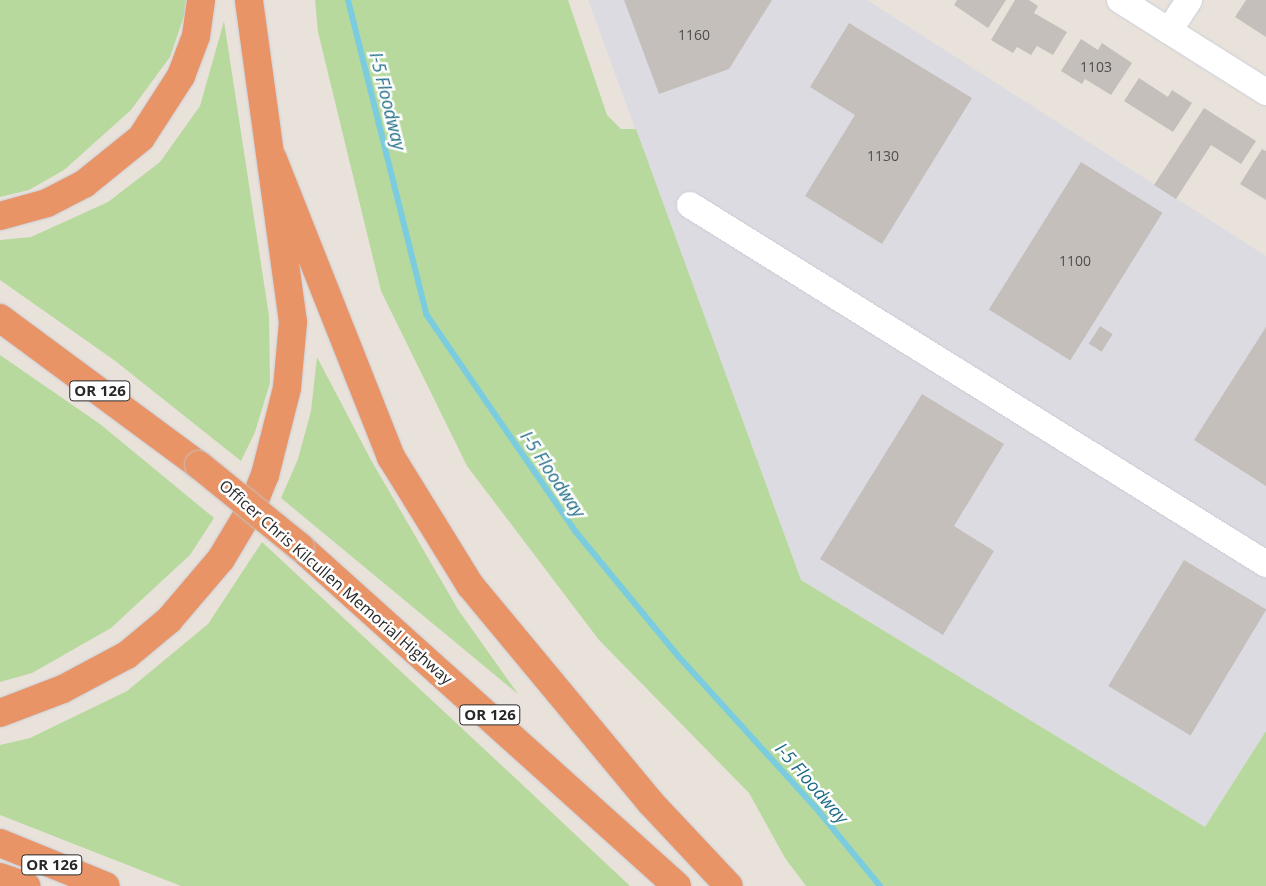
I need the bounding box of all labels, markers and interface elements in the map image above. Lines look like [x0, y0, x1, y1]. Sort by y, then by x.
house number: 1160 [678, 27, 710, 43]
water label: I-5 Floodway [365, 50, 411, 152]
house number: 1103 [1080, 59, 1112, 75]
house number: 1130 [867, 148, 899, 164]
house number: 1100 [1059, 253, 1091, 269]
road number: OR 126 [69, 378, 131, 404]
water label: I-5 Floodway [516, 426, 590, 522]
street label: Officer Chris Kilcullen Memorial Highway [216, 476, 456, 688]
road number: OR 126 [459, 702, 521, 728]
water label: I-5 Floodway [771, 738, 853, 828]
road number: OR 126 [21, 852, 83, 878]

